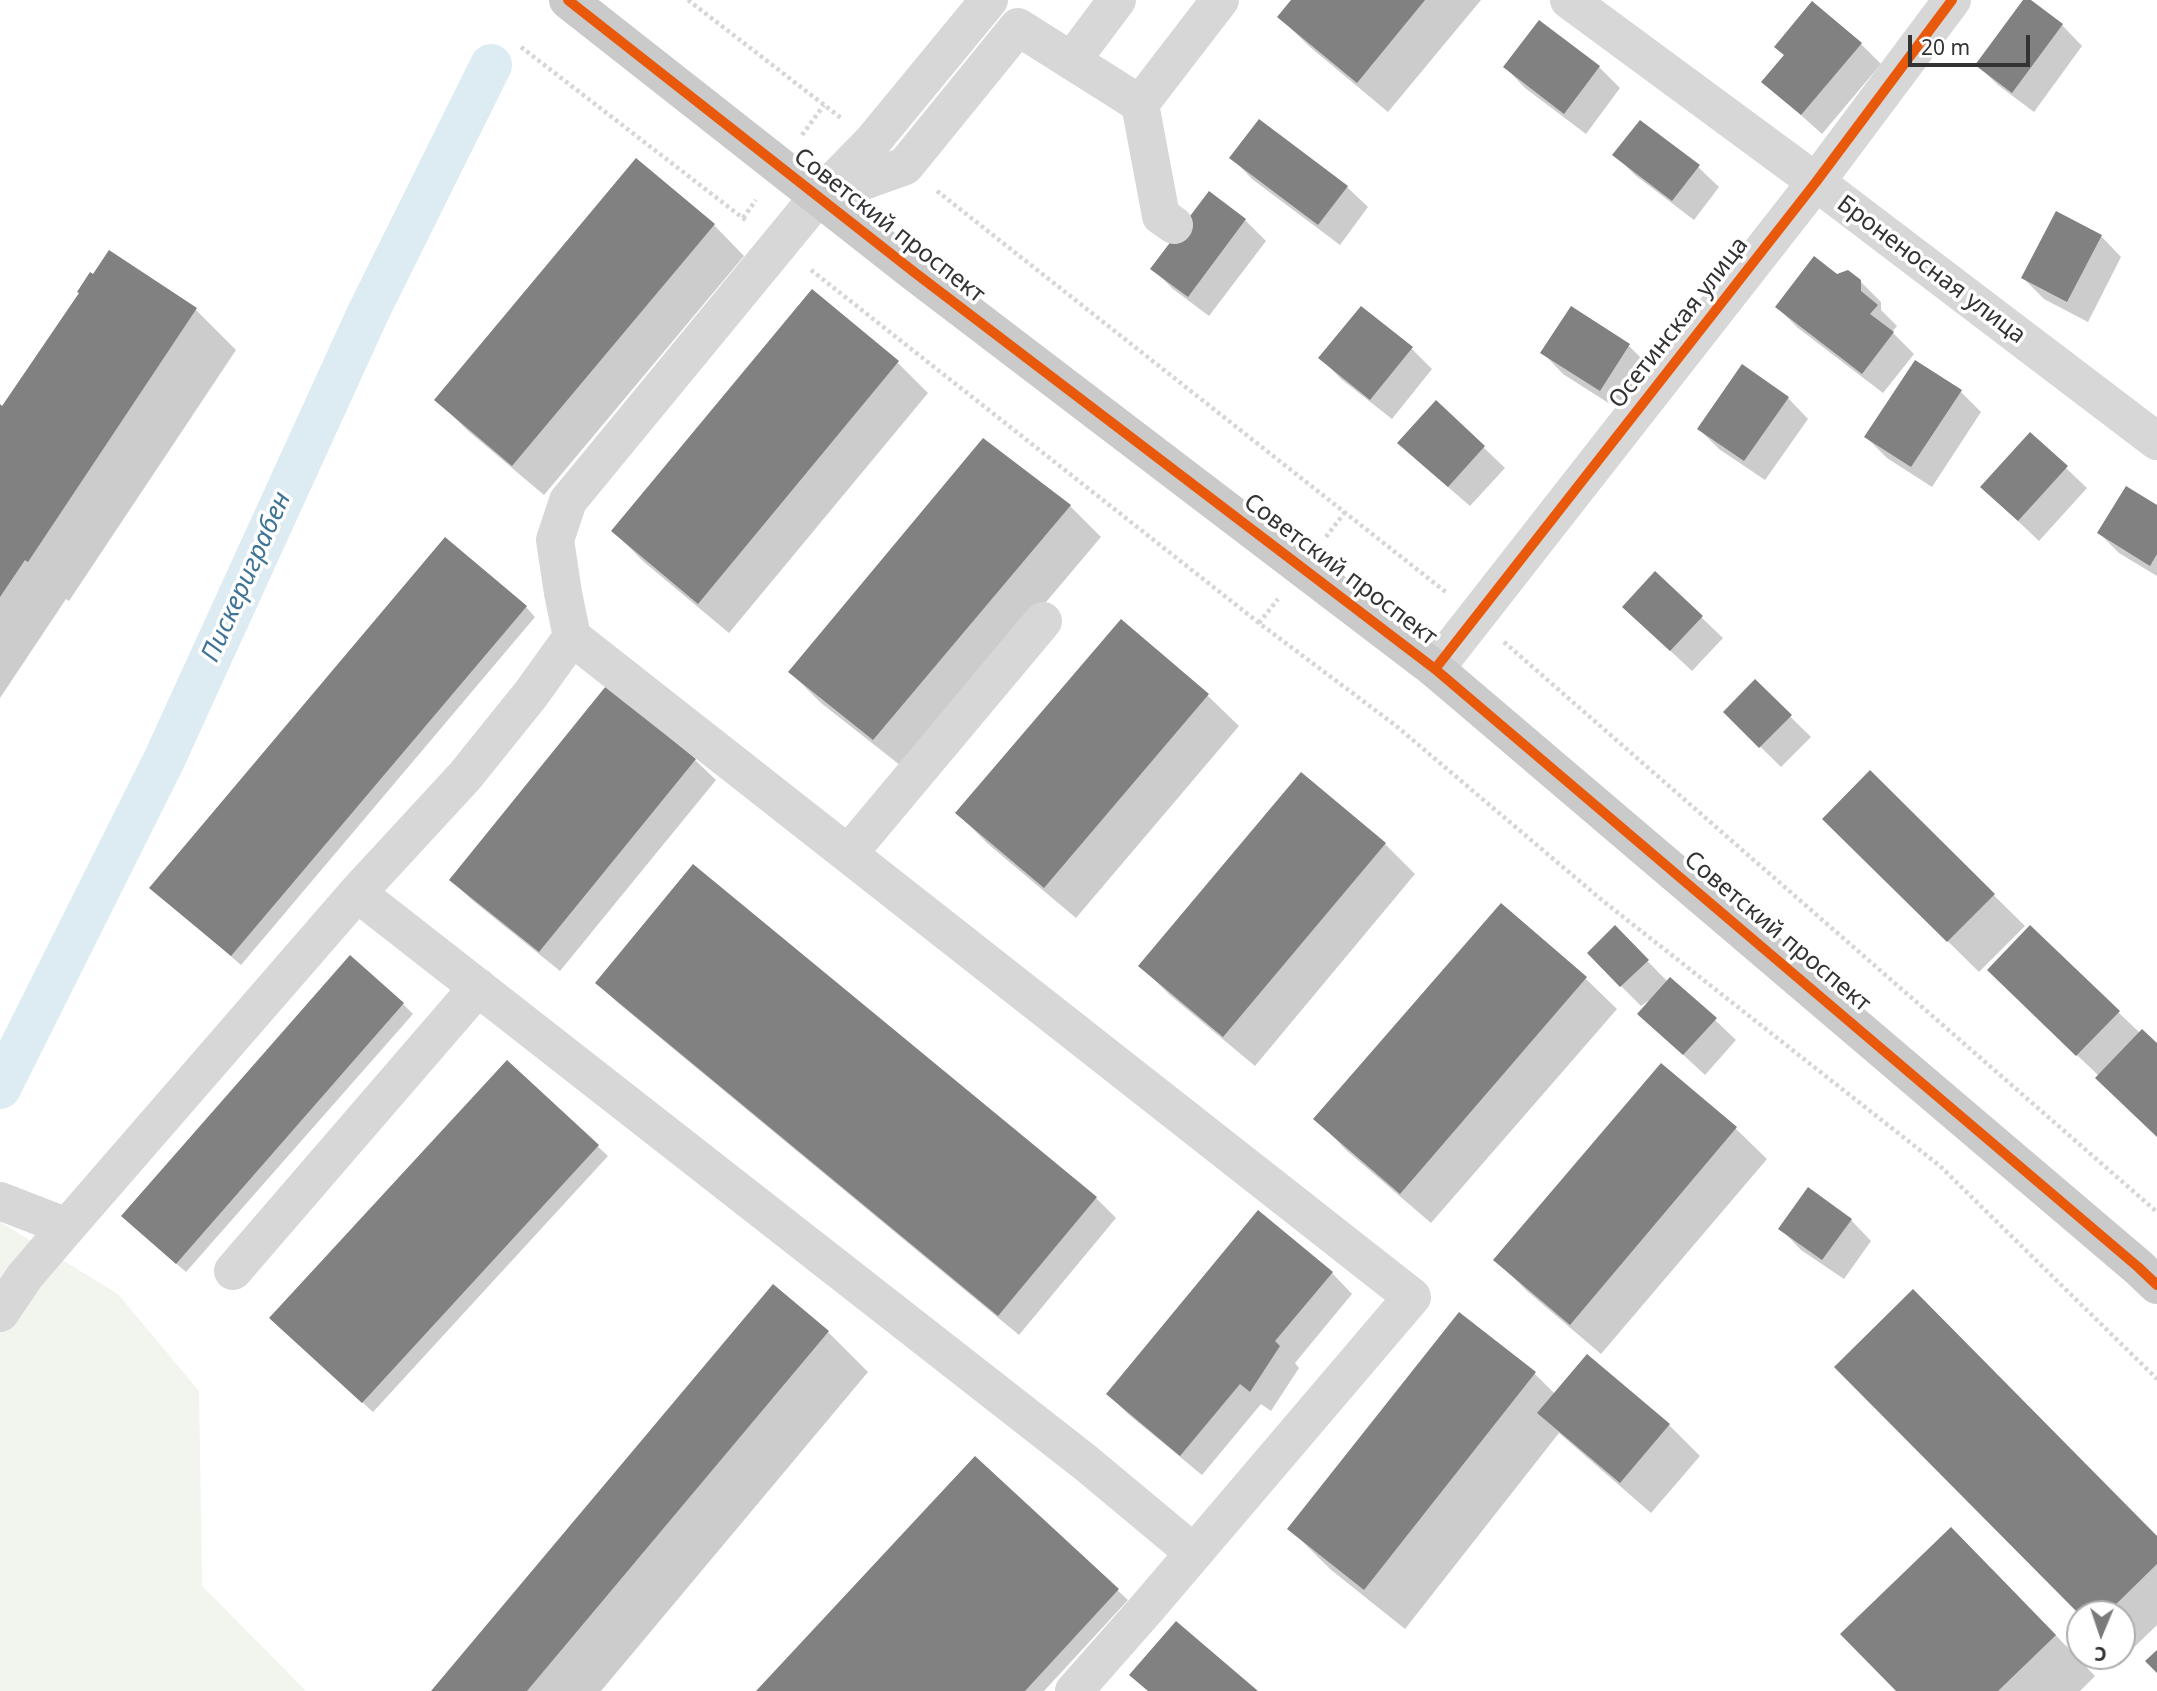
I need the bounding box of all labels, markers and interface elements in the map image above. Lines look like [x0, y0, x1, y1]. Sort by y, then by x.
scale bar [1912, 21, 2035, 65]
text: 20 m [1921, 33, 1970, 61]
street label: Советский проспект [788, 142, 990, 310]
street label: Броненосная улица [1831, 190, 2031, 350]
street label: Осетинская улица [1603, 232, 1755, 414]
water label: Пискериграбен [196, 487, 298, 667]
street label: Советский проспект [1238, 488, 1442, 652]
street label: Советский проспект [1678, 846, 1876, 1018]
north arrow [2066, 1600, 2136, 1670]
text: С [2094, 1641, 2107, 1667]

